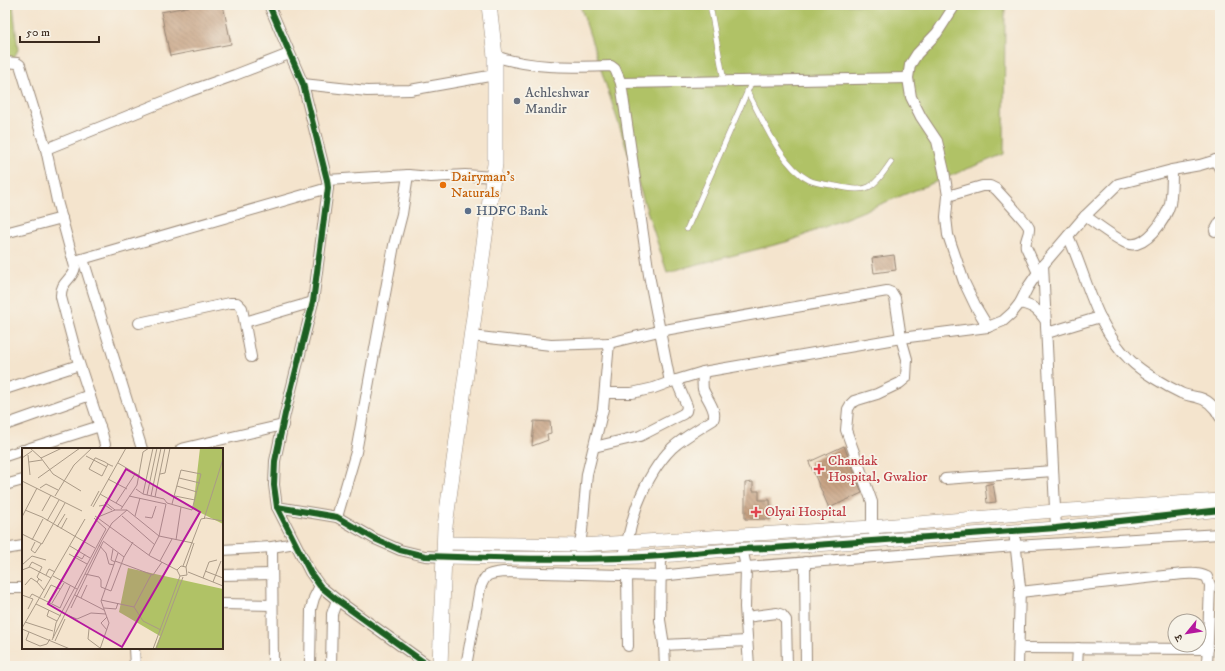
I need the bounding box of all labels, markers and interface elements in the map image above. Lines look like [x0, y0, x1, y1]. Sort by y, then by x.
scale bar [20, 18, 99, 44]
text: 50 m [26, 25, 50, 40]
place label: Achleshwar Mandir [525, 84, 590, 118]
marker: Achleshwar Mandir [512, 96, 522, 106]
place label: Dairyman's Naturals [451, 168, 515, 202]
marker: Dairyman's Naturals [438, 180, 448, 190]
place label: HDFC Bank [476, 202, 548, 220]
marker: HDFC Bank [463, 206, 473, 216]
inset map [22, 448, 223, 649]
place label: Chandak Hospital, Gwalior [828, 452, 928, 486]
marker: Chandak Hospital, Gwalior [813, 463, 825, 475]
place label: Olyai Hospital [765, 503, 847, 521]
marker: Olyai Hospital [750, 506, 762, 518]
north arrow [1167, 613, 1207, 653]
text: उ [1171, 630, 1187, 644]

